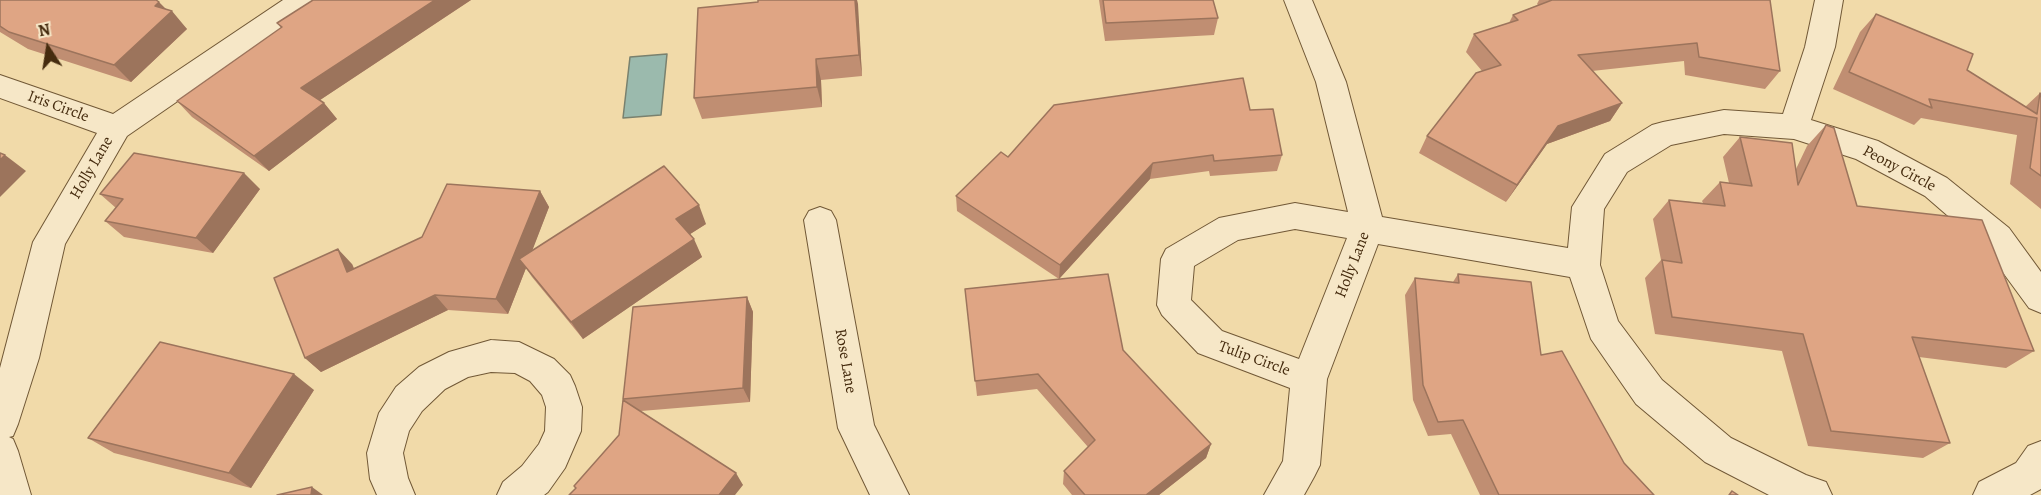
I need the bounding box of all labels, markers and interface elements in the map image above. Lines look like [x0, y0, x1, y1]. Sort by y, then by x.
north arrow [18, 18, 78, 78]
text: N [36, 18, 52, 42]
street label: Iris Circle [25, 87, 91, 127]
street label: Holly Lane [66, 133, 118, 203]
street label: Peony Circle [1859, 142, 1939, 196]
street label: Holly Lane [1332, 229, 1374, 301]
street label: Rose Lane [830, 327, 860, 395]
street label: Tulip Circle [1215, 337, 1293, 381]

